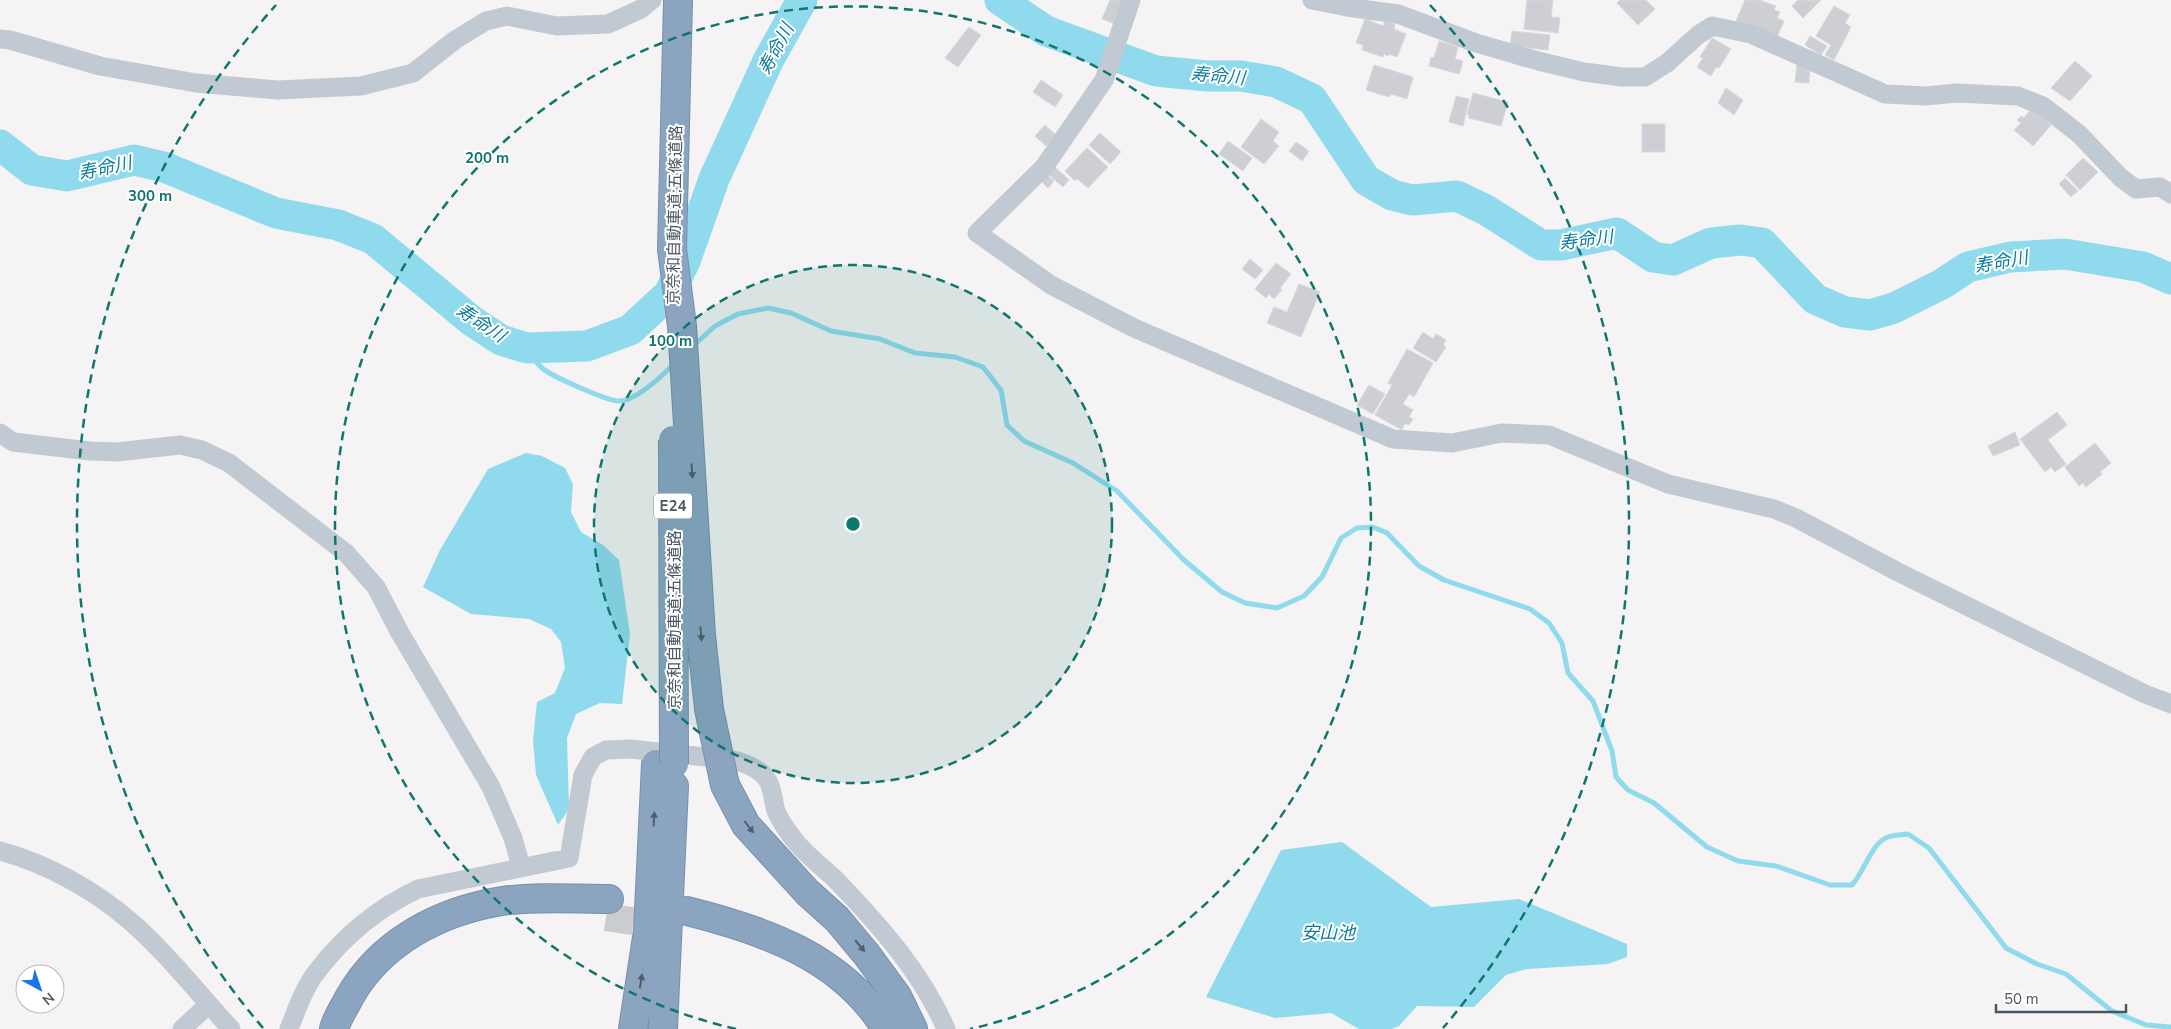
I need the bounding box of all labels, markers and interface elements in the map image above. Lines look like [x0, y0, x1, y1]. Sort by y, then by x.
water label: 寿命川 [753, 18, 800, 78]
water label: 寿命川 [1190, 62, 1248, 90]
street label: 京奈和自動車道;五條道路 [662, 125, 688, 305]
text: 200 m [465, 148, 509, 168]
water label: 寿命川 [76, 150, 136, 185]
text: 300 m [128, 186, 172, 206]
water label: 寿命川 [1558, 225, 1616, 255]
water label: 寿命川 [1972, 245, 2032, 279]
water label: 寿命川 [452, 298, 512, 349]
text: 100 m [648, 331, 692, 351]
one-way arrow [688, 464, 696, 480]
road number: E24 [654, 494, 692, 518]
centre of rings [844, 515, 862, 533]
street label: 京奈和自動車道;五條道路 [664, 530, 686, 710]
one-way arrow [698, 626, 706, 642]
one-way arrow [650, 811, 658, 827]
one-way arrow [744, 820, 754, 834]
water label: 安山池 [1301, 921, 1357, 945]
one-way arrow [854, 940, 865, 953]
north arrow [15, 964, 65, 1014]
one-way arrow [637, 973, 645, 989]
scale bar [1996, 982, 2126, 1014]
text: N [38, 988, 58, 1009]
text: 50 m [2004, 989, 2039, 1009]

